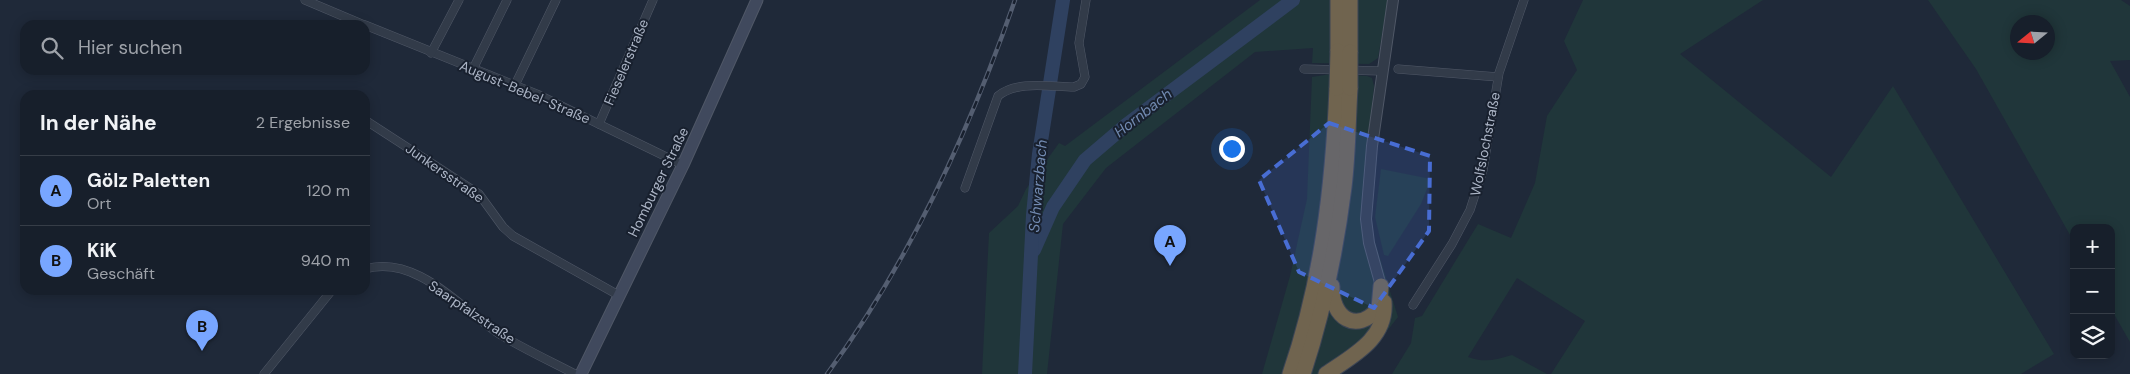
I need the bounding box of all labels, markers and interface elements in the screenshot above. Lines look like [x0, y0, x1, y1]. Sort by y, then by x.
north arrow [2010, 15, 2055, 60]
street label: Fieselerstraße [600, 16, 652, 108]
search box [20, 20, 370, 75]
icon: search [38, 34, 66, 62]
text: Hier suchen [78, 35, 182, 60]
street label: August-Bebel-Straße [457, 56, 593, 128]
water label: Hornbach [1110, 84, 1176, 142]
street label: Wolfslochstraße [1466, 91, 1504, 197]
text: In der Nähe [40, 109, 157, 137]
text: 2 Ergebnisse [256, 112, 350, 133]
street label: Homburger Straße [624, 124, 692, 240]
your location [1219, 136, 1245, 162]
street label: Junkersstraße [402, 139, 488, 207]
water label: Schwarzbach [1024, 139, 1052, 233]
text: Gölz Paletten [87, 168, 210, 193]
text: A [50, 180, 62, 201]
text: 120 m [306, 180, 350, 201]
text: Ort [87, 193, 112, 214]
map controls [2070, 224, 2115, 359]
button: + [2070, 224, 2115, 269]
pin: A [1154, 225, 1186, 266]
text: KiK [87, 238, 117, 263]
text: B [51, 250, 61, 271]
text: 940 m [301, 250, 350, 271]
text: Geschäft [87, 263, 155, 284]
button: − [2070, 269, 2115, 314]
street label: Saarpfalzstraße [425, 276, 519, 348]
pin: B [186, 310, 218, 351]
button: layers [2070, 314, 2115, 359]

